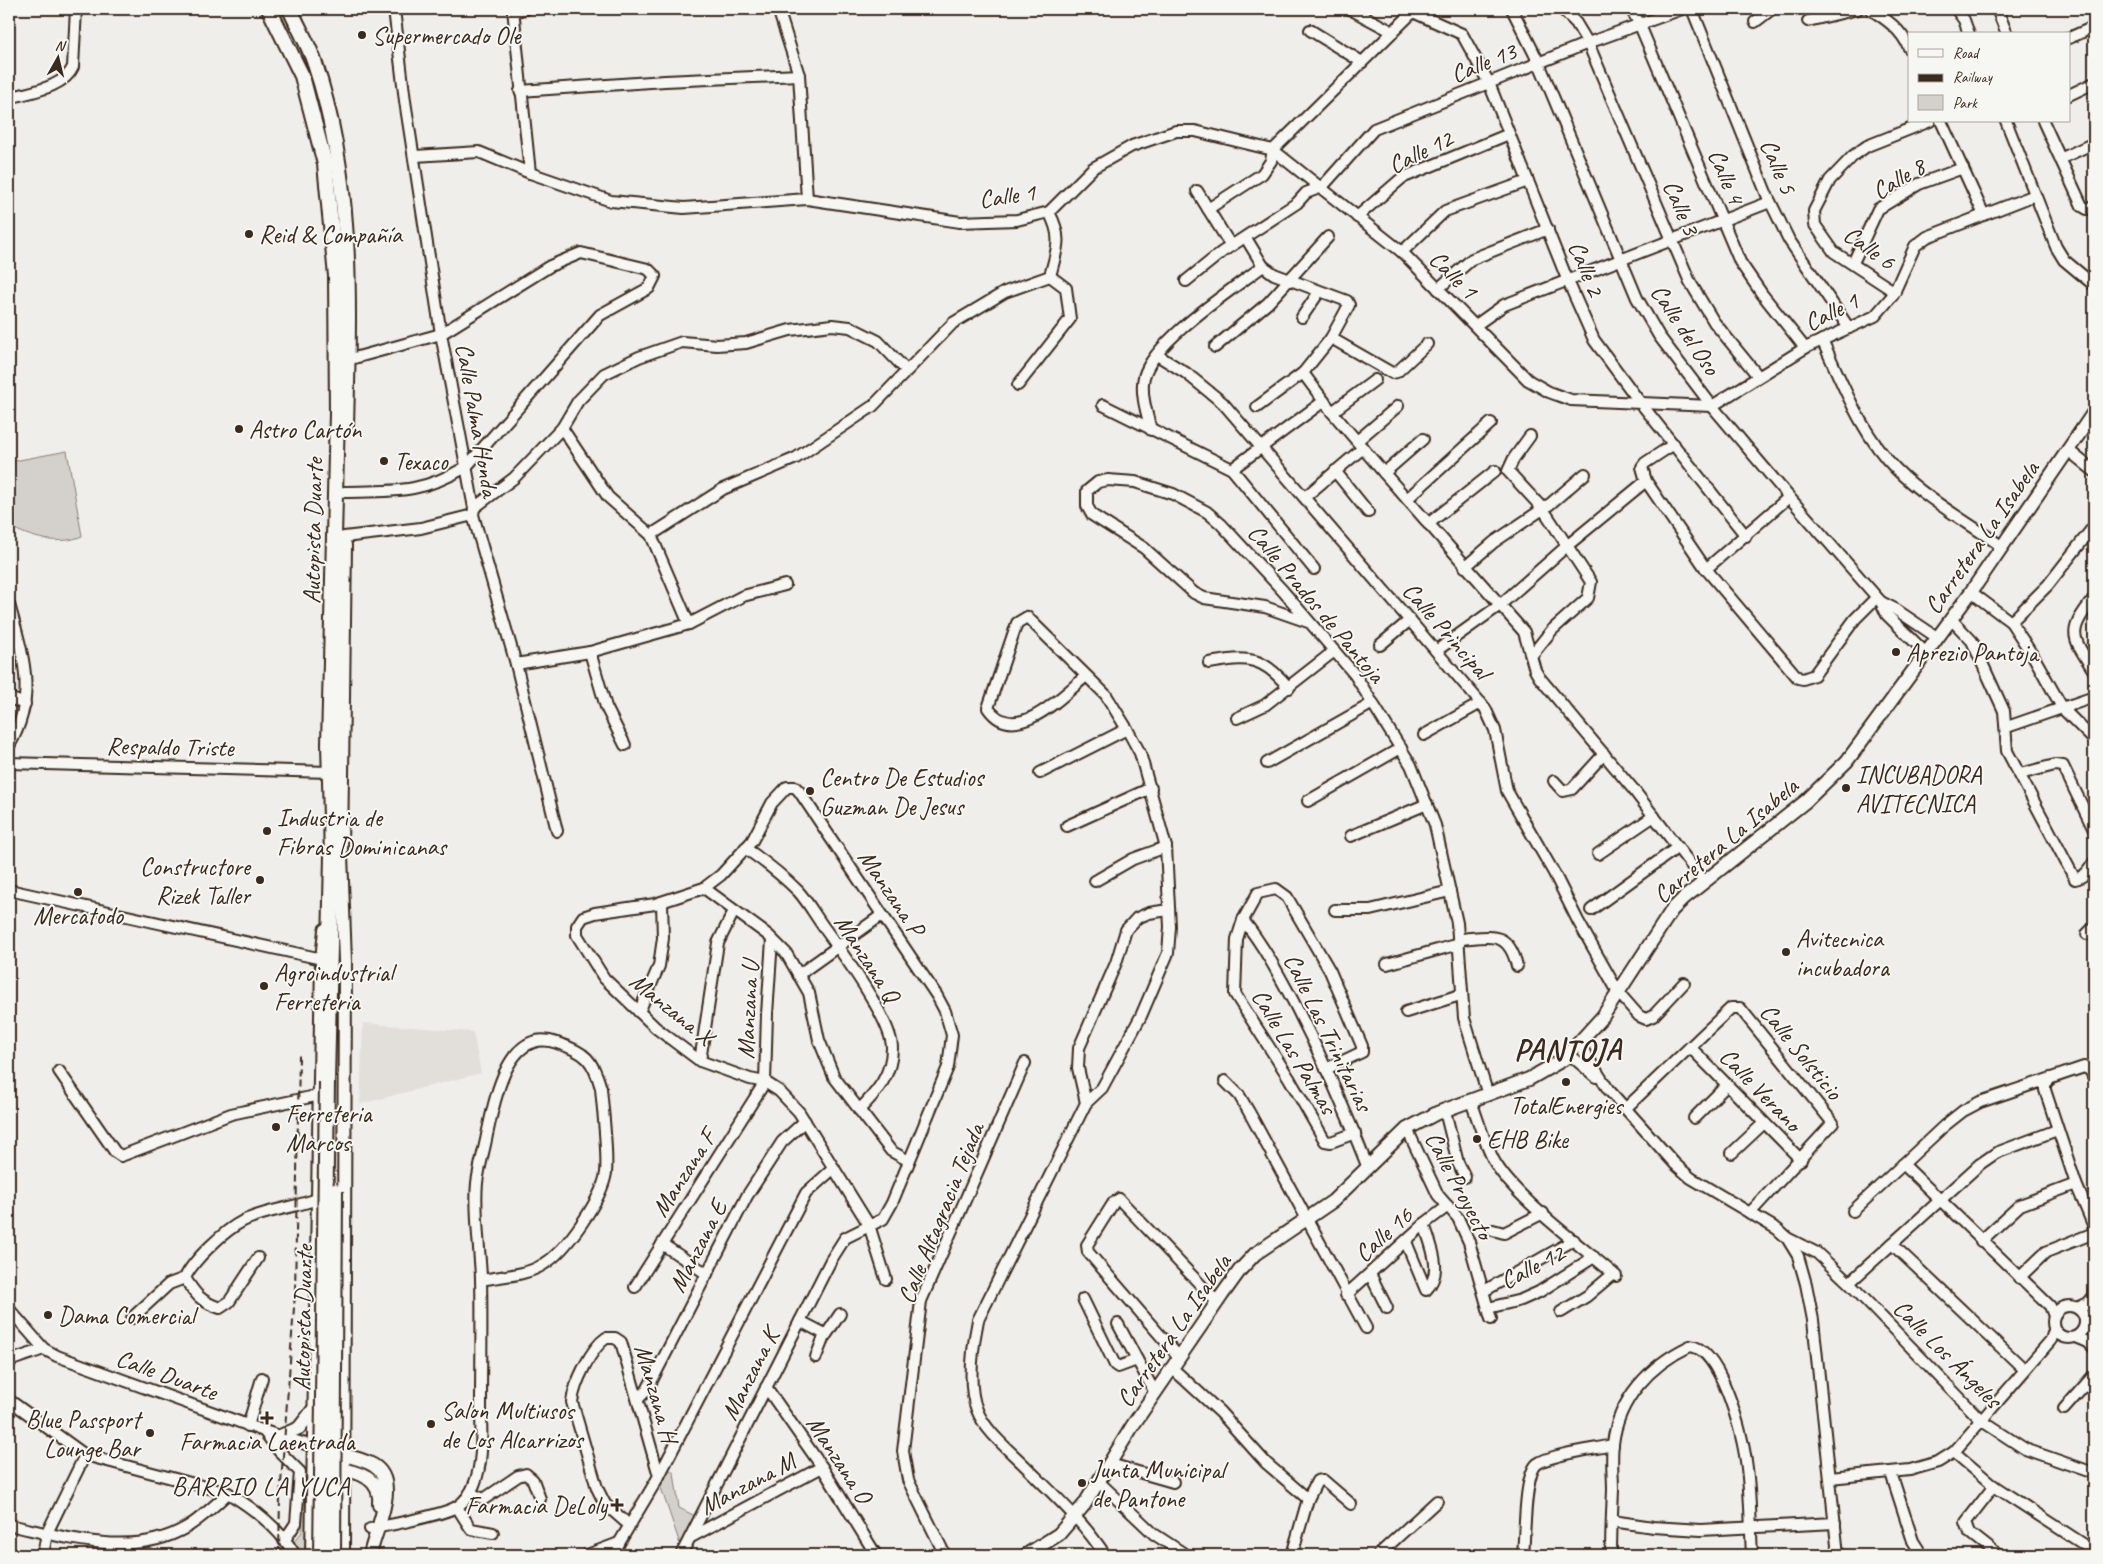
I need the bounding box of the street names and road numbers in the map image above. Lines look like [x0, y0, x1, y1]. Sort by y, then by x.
street label: Calle 13 [1446, 35, 1522, 90]
street label: Calle 12 [1383, 122, 1460, 181]
street label: Calle 5 [1752, 134, 1805, 200]
street label: Calle 4 [1700, 144, 1753, 211]
street label: Calle 8 [1866, 149, 1933, 207]
street label: Calle 3 [1655, 175, 1708, 241]
street label: Calle 1 [977, 176, 1039, 216]
street label: Calle 6 [1837, 218, 1902, 278]
street label: Calle 2 [1561, 236, 1612, 302]
street label: Calle 1 [1422, 243, 1486, 307]
street label: Calle del Oso [1643, 278, 1728, 382]
street label: Calle 1 [1799, 284, 1865, 339]
street label: Calle Palma Honda [448, 341, 507, 502]
street label: Carretera La Isabela [1917, 453, 2048, 620]
street label: Autopista Duarte [296, 456, 330, 604]
street label: Calle Prados de Pantoja [1240, 518, 1393, 691]
street label: Calle Principal [1395, 575, 1500, 690]
street label: Respaldo Triste [106, 730, 236, 764]
street label: Carretera La Isabela [1647, 770, 1806, 911]
street label: Manzana P [851, 843, 934, 945]
street label: Manzana Q [827, 909, 909, 1010]
street label: Calle Las Trinitarias [1276, 948, 1381, 1119]
street label: Manzana U [729, 956, 767, 1060]
street label: Manzana X [623, 965, 723, 1055]
street label: Calle Las Palmas [1244, 983, 1345, 1122]
street label: Calle Solsticio [1753, 997, 1851, 1107]
street label: Calle Verano [1712, 1041, 1810, 1141]
street label: Calle Altagracia Tejada [890, 1116, 993, 1308]
street label: Manzana F [644, 1119, 727, 1223]
street label: Calle Proyecto [1417, 1126, 1502, 1248]
street label: Manzana E [661, 1193, 736, 1298]
street label: Calle 16 [1348, 1200, 1420, 1269]
street label: Calle 12 [1495, 1236, 1572, 1297]
street label: Autopista Duarte [286, 1243, 320, 1391]
street label: Carretera La Isabela [1109, 1246, 1240, 1413]
street label: Calle Los Ángeles [1886, 1293, 2010, 1417]
street label: Manzana K [713, 1319, 788, 1425]
street label: Manzana H [627, 1341, 686, 1449]
street label: Calle Duarte [112, 1342, 223, 1409]
street label: Manzana O [799, 1410, 881, 1512]
street label: Manzana M [694, 1444, 802, 1522]

